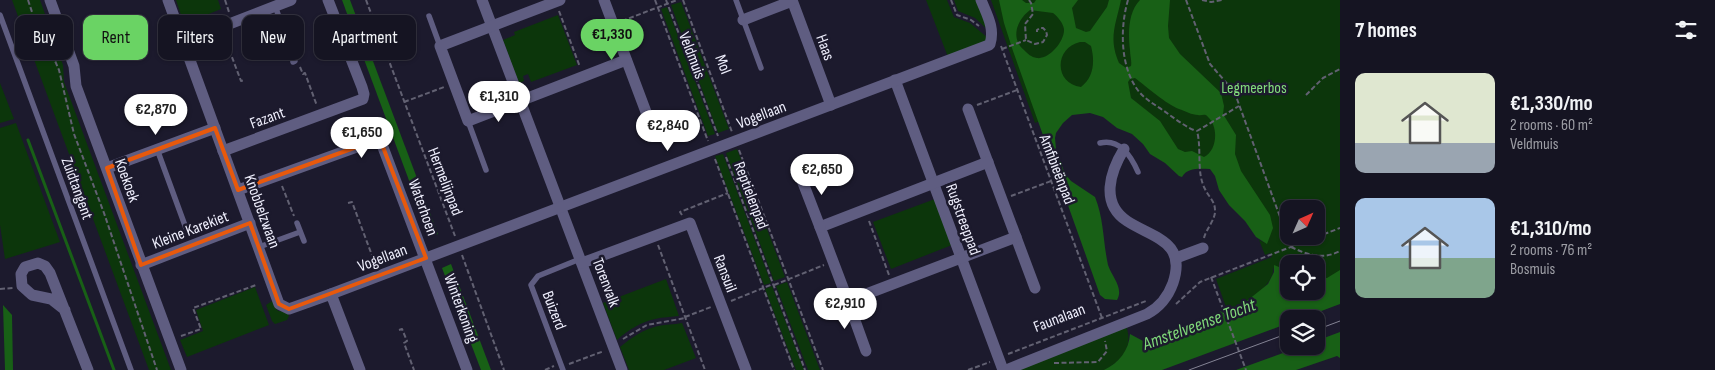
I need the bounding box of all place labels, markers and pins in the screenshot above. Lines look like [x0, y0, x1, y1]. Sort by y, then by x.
pin: €1,330 [571, 18, 653, 61]
pin: €1,310 [458, 80, 540, 123]
pin: €2,870 [115, 94, 197, 136]
pin: €2,840 [627, 110, 709, 152]
pin: €1,650 [321, 116, 403, 159]
pin: €2,650 [781, 154, 863, 196]
pin: €2,910 [804, 288, 886, 330]

